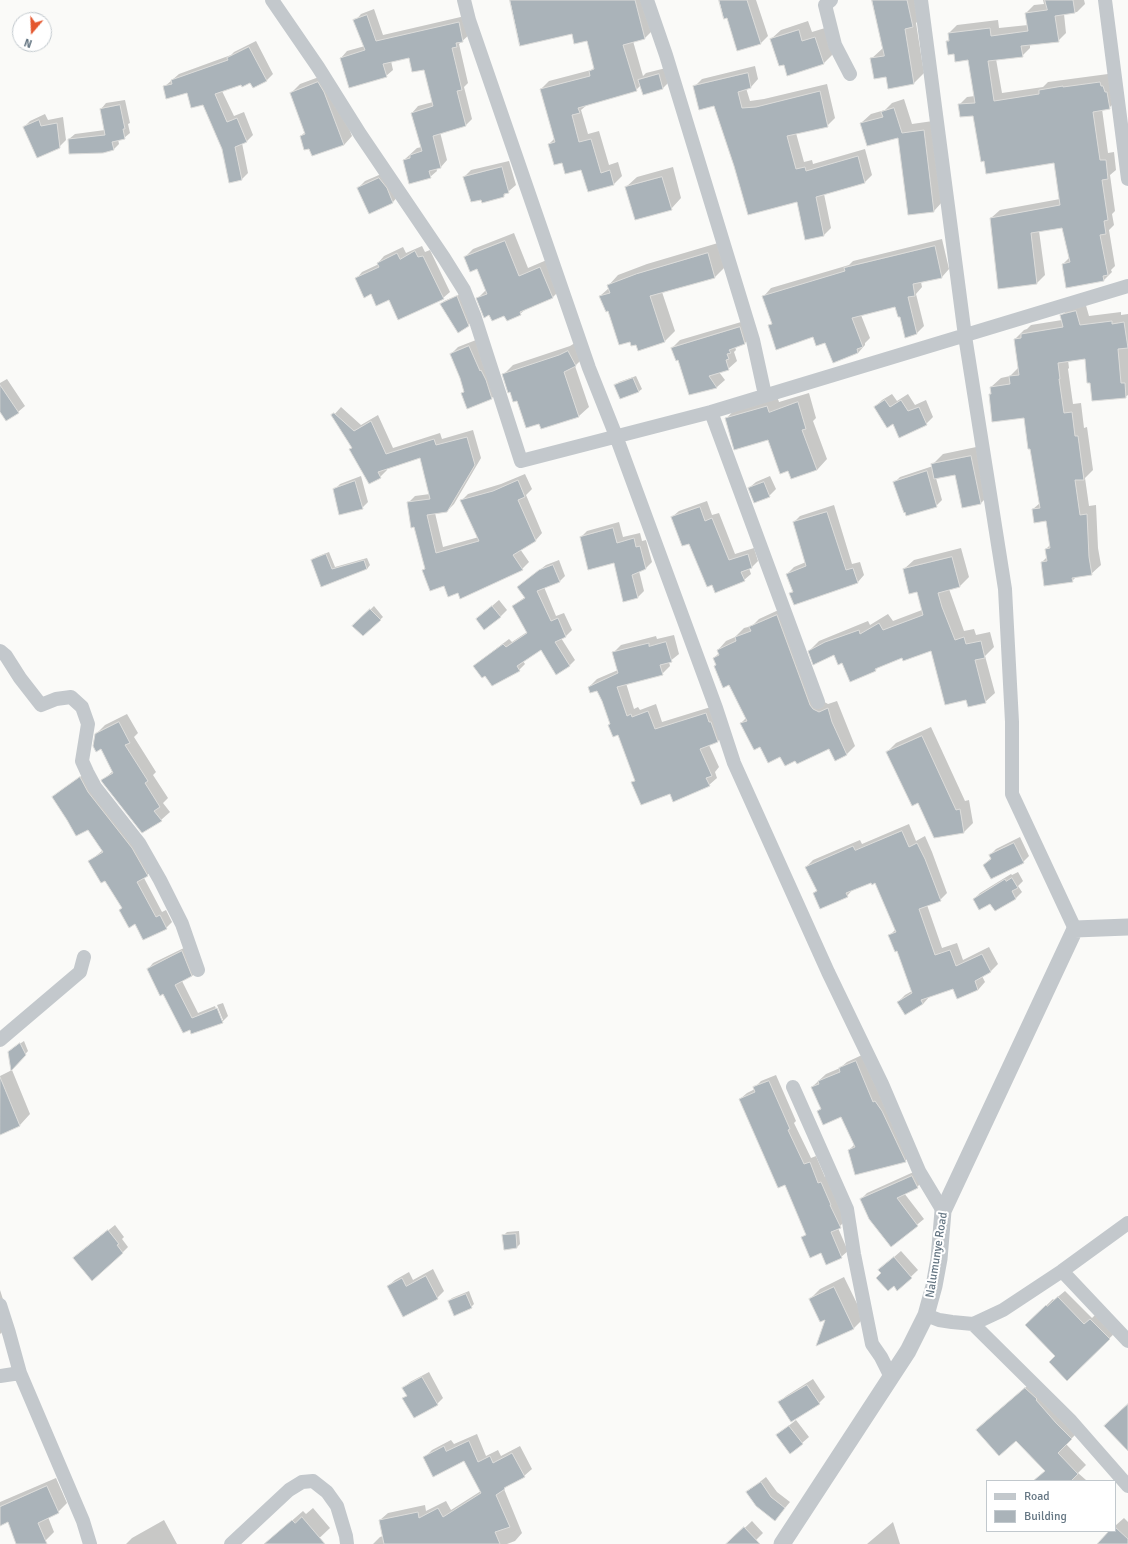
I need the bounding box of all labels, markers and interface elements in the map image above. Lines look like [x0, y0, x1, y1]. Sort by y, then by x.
north arrow [12, 12, 52, 52]
text: N [23, 35, 34, 50]
street label: Nalumunye Road [923, 1211, 951, 1299]
legend [986, 1480, 1116, 1532]
text: Road [1024, 1489, 1050, 1504]
text: Building [1024, 1509, 1067, 1524]

